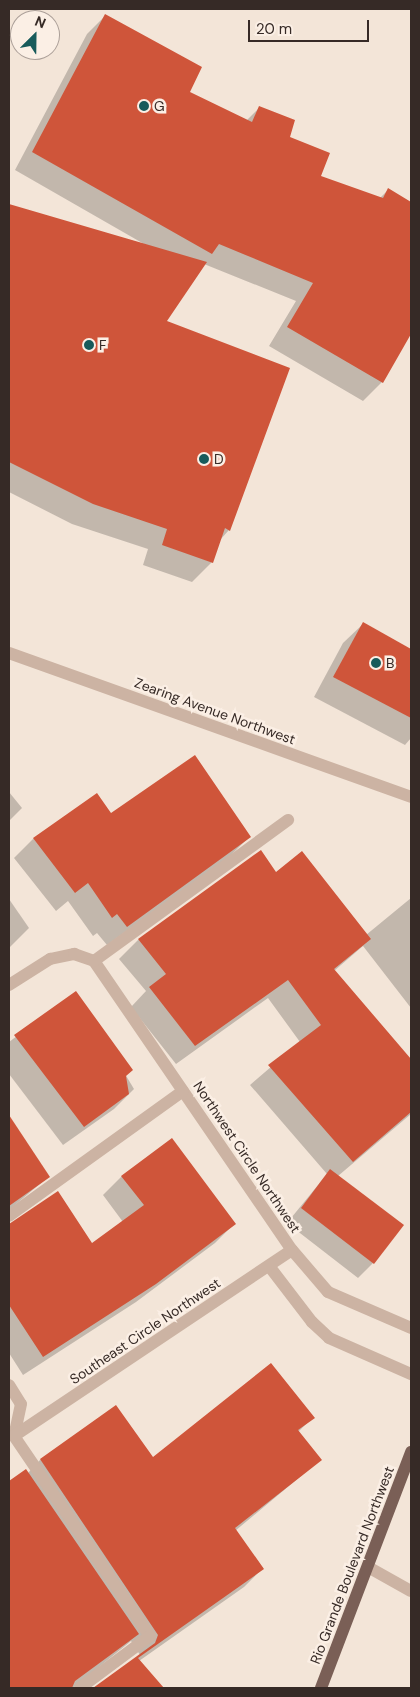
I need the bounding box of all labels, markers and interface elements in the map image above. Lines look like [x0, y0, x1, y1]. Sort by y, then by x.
north arrow [10, 10, 60, 60]
scale bar [250, 10, 371, 42]
text: N [32, 12, 49, 32]
text: 20 m [256, 19, 292, 39]
place label: G [154, 98, 165, 114]
marker: G [138, 100, 150, 112]
place label: F [99, 337, 106, 353]
marker: F [83, 339, 95, 351]
place label: D [214, 451, 224, 467]
marker: D [198, 453, 210, 465]
place label: B [386, 655, 394, 671]
marker: B [370, 657, 382, 669]
street label: Zearing Avenue Northwest [132, 674, 298, 748]
street label: Northwest Circle Northwest [190, 1078, 304, 1236]
street label: Southeast Circle Northwest [67, 1274, 223, 1388]
street label: Rio Grande Boulevard Northwest [306, 1464, 398, 1666]

